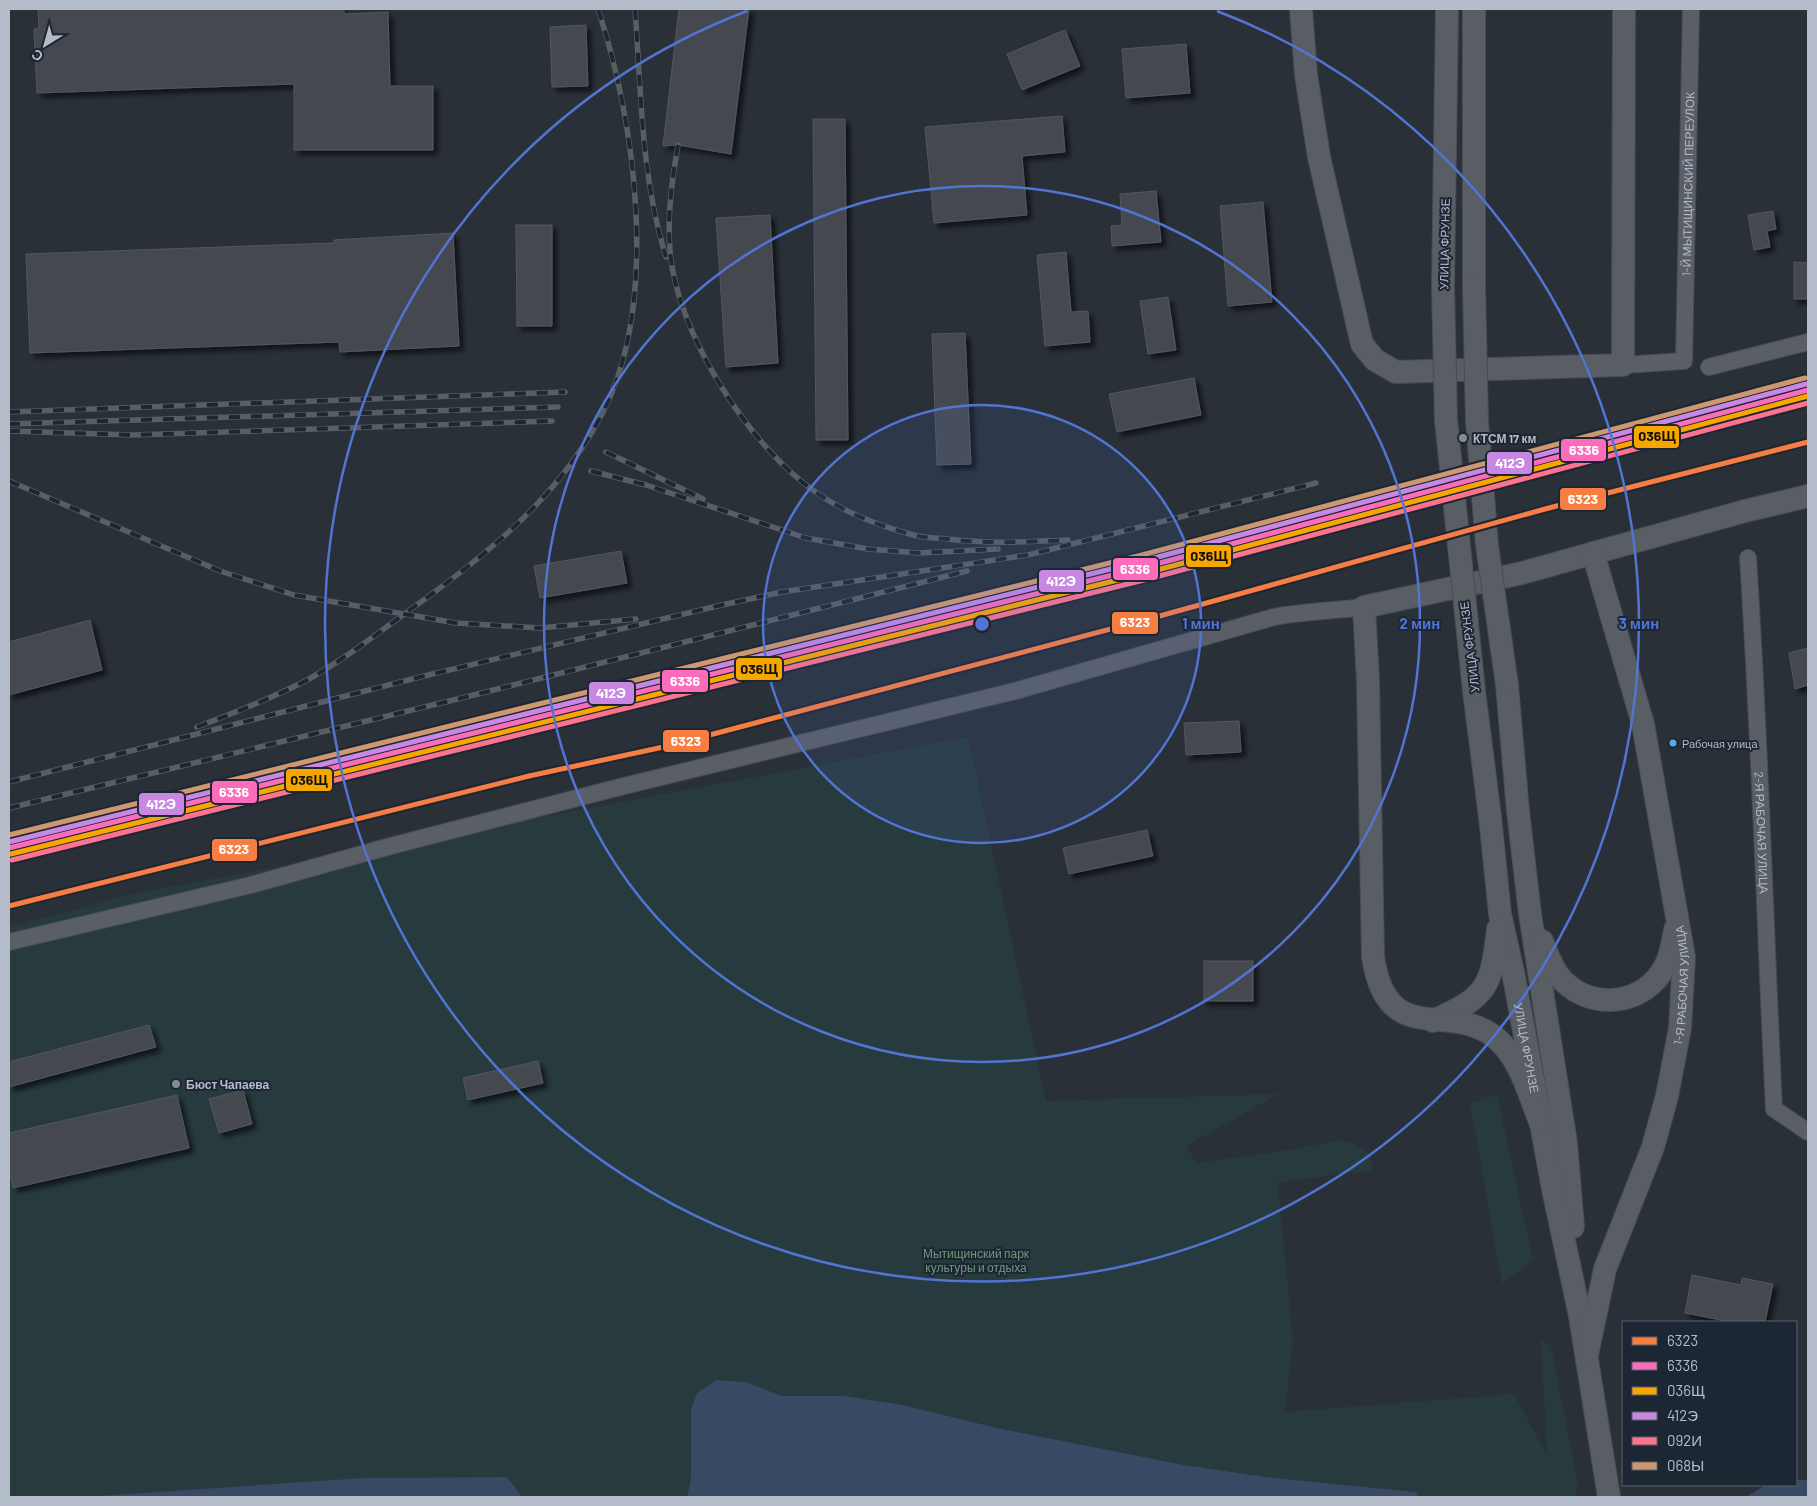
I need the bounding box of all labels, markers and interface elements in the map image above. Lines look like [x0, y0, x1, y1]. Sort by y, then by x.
north arrow [20, 20, 70, 70]
text: С [28, 46, 46, 66]
street label: 1-Й МЫТИЩИНСКИЙ ПЕРЕУЛОК [1679, 92, 1696, 277]
street label: УЛИЦА ФРУНЗЕ [1436, 198, 1453, 290]
line badge: 036Щ [1633, 425, 1680, 449]
text: 036Щ [1638, 427, 1676, 444]
place label: КТСМ 17 км [1473, 431, 1536, 445]
marker: КТСМ 17 км [1457, 432, 1469, 444]
line badge: 6336 [1560, 438, 1607, 462]
text: 6336 [1569, 441, 1600, 458]
line badge: 412Э [1486, 451, 1533, 475]
text: 412Э [1495, 454, 1525, 471]
line badge: 6323 [1559, 487, 1607, 511]
text: 6323 [1568, 490, 1598, 507]
line badge: 036Щ [1185, 544, 1232, 568]
text: 036Щ [1190, 547, 1228, 564]
line badge: 6336 [1112, 557, 1159, 581]
text: 6336 [1120, 560, 1151, 577]
line badge: 412Э [1038, 569, 1085, 593]
text: 412Э [1046, 572, 1076, 589]
street label: УЛИЦА ФРУНЗЕ [1456, 601, 1483, 693]
line badge: 6323 [1111, 611, 1159, 635]
text: 6323 [1120, 613, 1150, 630]
text: 1 мин [1182, 614, 1220, 632]
text: 2 мин [1400, 614, 1440, 632]
text: 3 мин [1619, 614, 1659, 632]
centre of rings [973, 615, 991, 633]
line badge: 036Щ [735, 657, 783, 681]
text: 036Щ [740, 660, 778, 677]
line badge: 6336 [661, 669, 709, 693]
text: 6336 [670, 672, 701, 689]
line badge: 412Э [588, 681, 635, 705]
text: 412Э [596, 684, 626, 701]
line badge: 6323 [662, 729, 710, 753]
text: 6323 [671, 732, 701, 749]
place label: Рабочая улица [1682, 737, 1758, 750]
marker: Рабочая улица [1668, 738, 1678, 748]
line badge: 036Щ [285, 768, 333, 792]
text: 036Щ [290, 771, 328, 788]
street label: 2-Я РАБОЧАЯ УЛИЦА [1752, 771, 1772, 894]
line badge: 6336 [211, 780, 258, 804]
text: 6336 [219, 783, 250, 800]
line badge: 412Э [138, 792, 185, 816]
text: 412Э [146, 795, 176, 812]
line badge: 6323 [211, 838, 258, 862]
text: 6323 [219, 840, 249, 857]
street label: 1-Я РАБОЧАЯ УЛИЦА [1670, 925, 1691, 1046]
street label: УЛИЦА ФРУНЗЕ [1512, 1001, 1542, 1094]
place label: Бюст Чапаева [186, 1077, 270, 1091]
marker: Бюст Чапаева [170, 1078, 182, 1090]
park label: Мытищинский парк культуры и отдыха [923, 1246, 1030, 1275]
legend [1622, 1321, 1797, 1486]
text: 6323 [1667, 1331, 1698, 1349]
text: 6336 [1667, 1356, 1698, 1374]
text: 036Щ [1667, 1381, 1705, 1399]
text: 412Э [1667, 1406, 1698, 1424]
text: 092И [1667, 1431, 1702, 1449]
text: 068Ы [1667, 1456, 1704, 1474]

